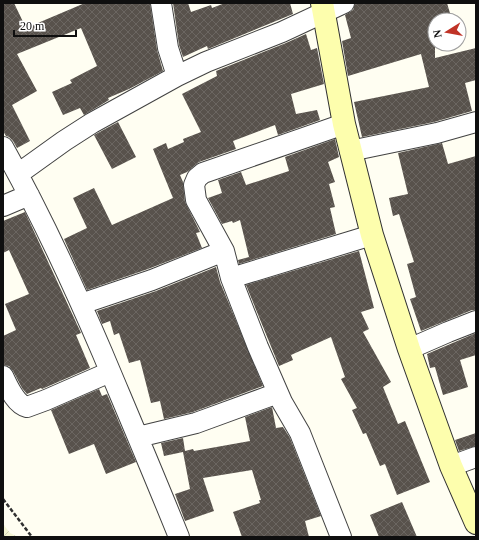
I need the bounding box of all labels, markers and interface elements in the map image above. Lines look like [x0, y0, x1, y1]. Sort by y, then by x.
scale bar [14, 12, 76, 38]
north arrow [427, 12, 467, 52]
text: 20 m [20, 19, 45, 33]
text: N [431, 29, 444, 39]

